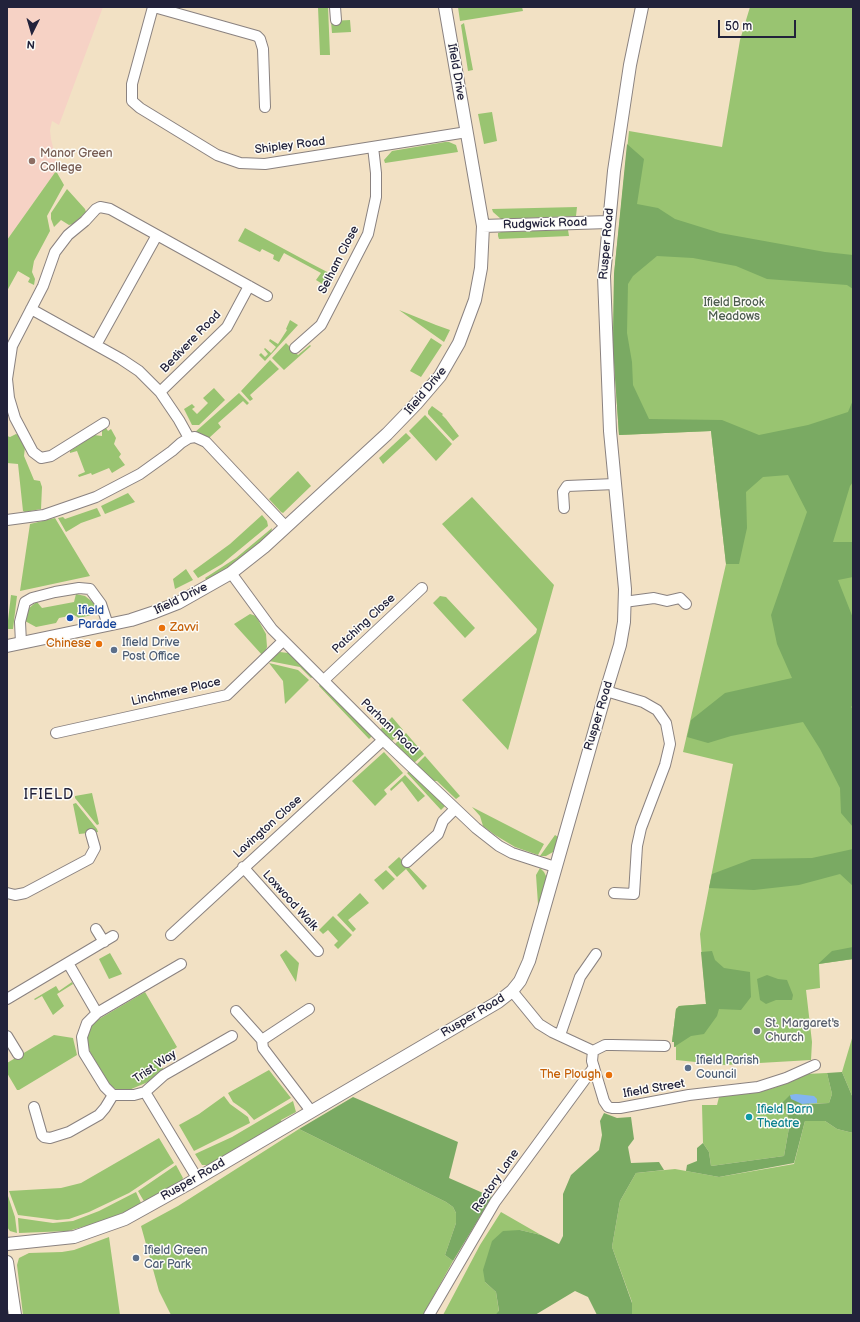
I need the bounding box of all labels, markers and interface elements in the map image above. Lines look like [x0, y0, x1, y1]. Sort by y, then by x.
north arrow [12, 12, 52, 52]
scale bar [720, 12, 798, 38]
text: 50 m [725, 19, 752, 34]
text: N [26, 38, 36, 51]
street label: Ifield Drive [444, 42, 468, 102]
street label: Shipley Road [254, 135, 326, 157]
place label: Manor Green College [40, 147, 112, 175]
marker: Manor Green College [27, 156, 37, 166]
street label: Rusper Road [597, 208, 617, 280]
street label: Rudgwick Road [503, 215, 587, 233]
street label: Selham Close [316, 223, 362, 297]
park label: Ifield Brook Meadows [703, 296, 765, 324]
street label: Bedivere Road [158, 308, 224, 376]
street label: Ifield Drive [402, 364, 450, 418]
street label: Ifield Drive [152, 580, 210, 618]
street label: Patching Close [329, 591, 399, 657]
place label: Ifield Parade [78, 604, 117, 632]
marker: Ifield Parade [65, 613, 75, 623]
place label: Zavvi [170, 621, 198, 635]
marker: Zavvi [157, 623, 167, 633]
place label: Ifield Drive Post Office [122, 636, 180, 664]
place label: Chinese [46, 637, 91, 651]
marker: Chinese [94, 639, 104, 649]
marker: Ifield Drive Post Office [109, 645, 119, 655]
street label: Linchmere Place [130, 675, 222, 709]
street label: Rusper Road [582, 680, 616, 752]
street label: Parham Road [357, 696, 421, 758]
district label: IFIELD [24, 787, 74, 803]
street label: Lavington Close [231, 793, 305, 861]
street label: Loxwood Walk [259, 868, 321, 934]
street label: Rusper Road [439, 991, 507, 1041]
place label: St. Margaret's Church [765, 1017, 839, 1045]
marker: St. Margaret's Church [752, 1026, 762, 1036]
street label: Trist Way [131, 1047, 179, 1087]
place label: Ifield Parish Council [696, 1054, 759, 1082]
marker: Ifield Parish Council [683, 1063, 693, 1073]
place label: The Plough [540, 1068, 601, 1082]
marker: The Plough [604, 1070, 614, 1080]
street label: Ifield Street [622, 1076, 686, 1102]
place label: Ifield Barn Theatre [757, 1103, 812, 1131]
marker: Ifield Barn Theatre [744, 1112, 754, 1122]
street label: Rectory Lane [470, 1147, 522, 1215]
street label: Rusper Road [158, 1156, 228, 1204]
place label: Ifield Green Car Park [144, 1244, 207, 1272]
marker: Ifield Green Car Park [131, 1253, 141, 1263]

